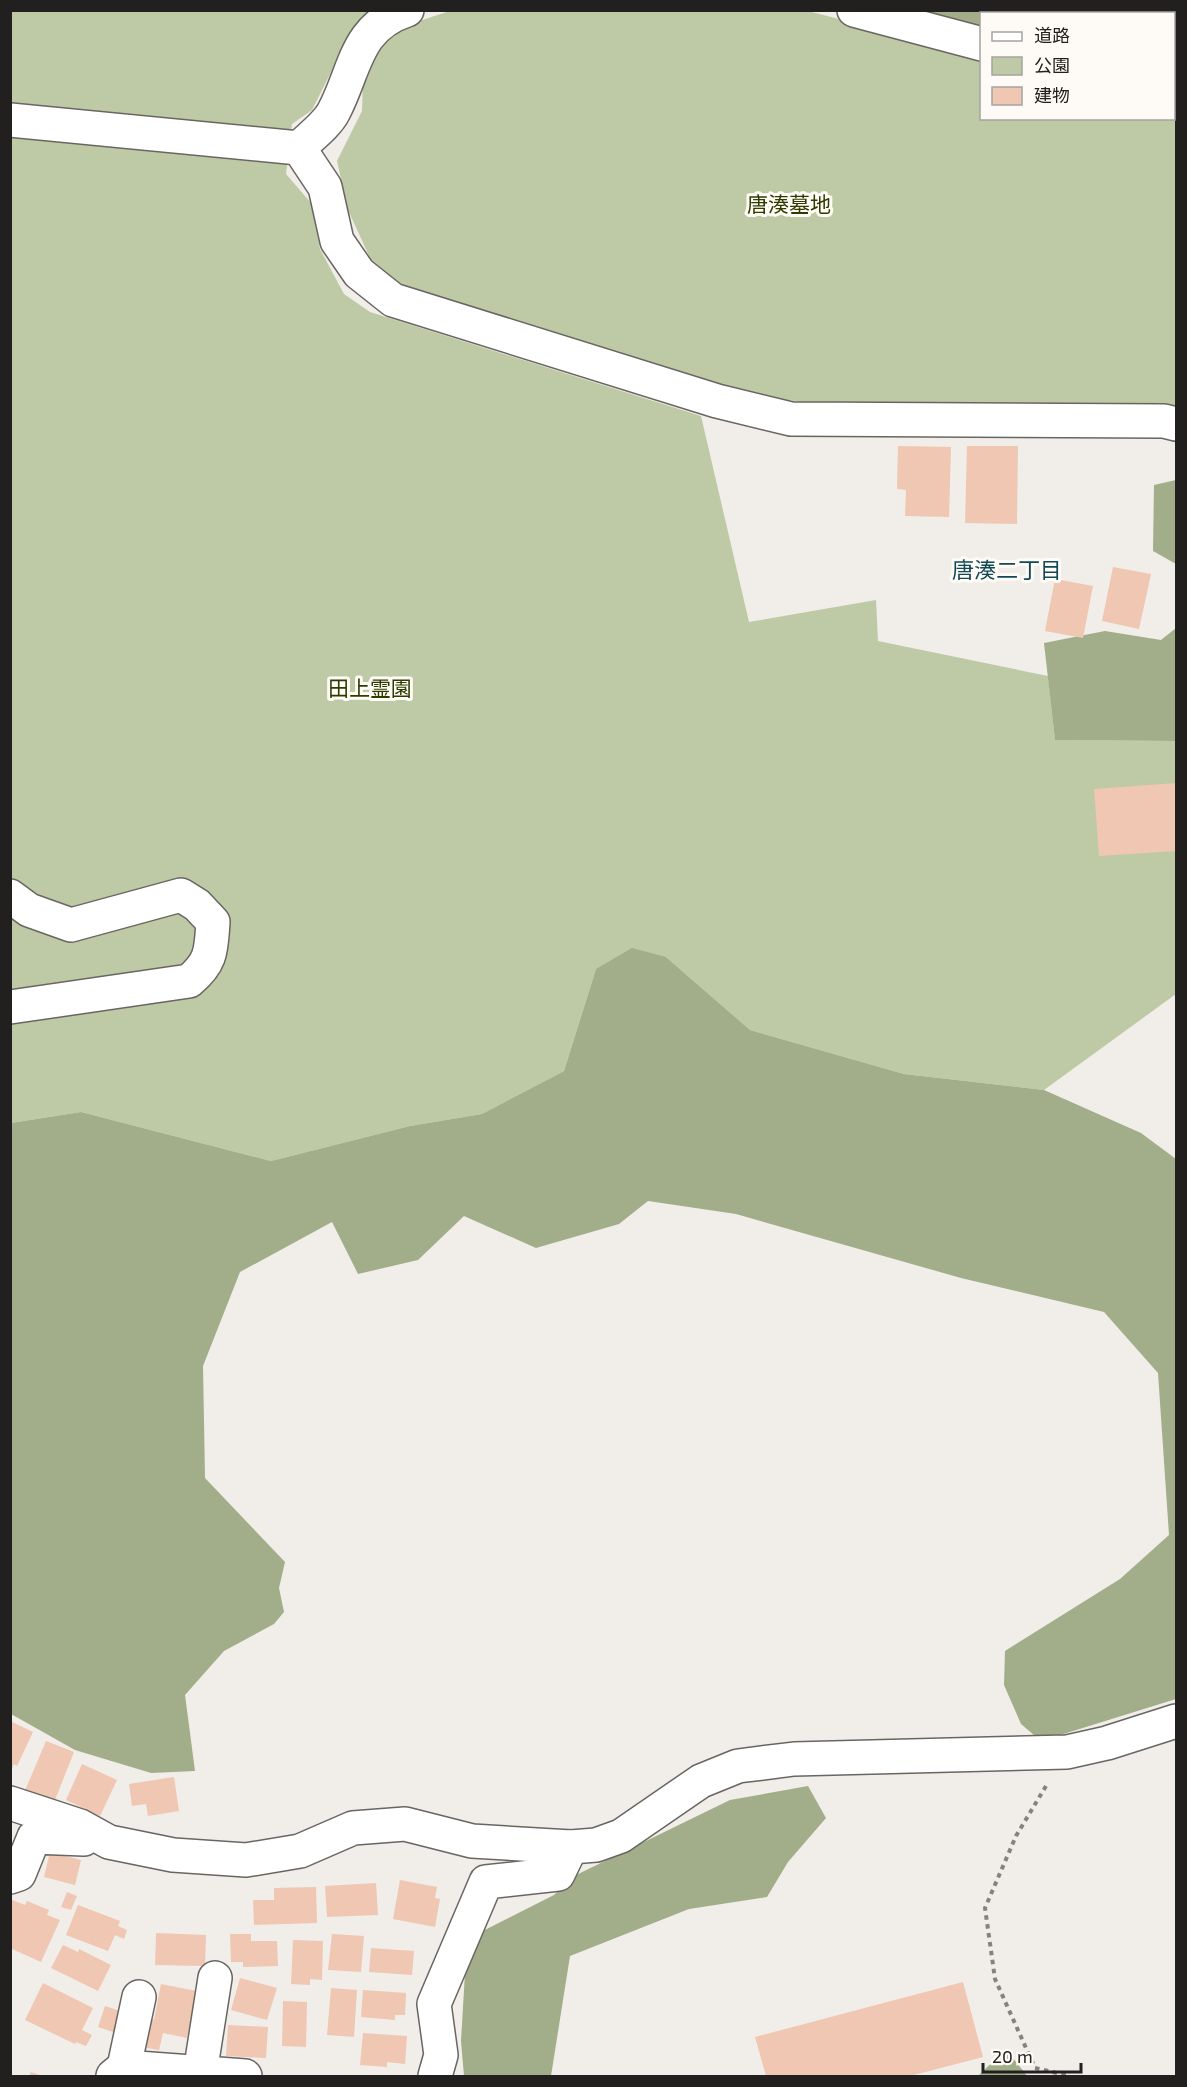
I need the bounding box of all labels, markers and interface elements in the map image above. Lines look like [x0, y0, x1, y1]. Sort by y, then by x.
legend [980, 12, 1175, 120]
text: 道路 [1034, 24, 1070, 46]
text: 公園 [1034, 54, 1070, 76]
text: 建物 [1034, 84, 1070, 106]
park label: 唐湊墓地 [747, 191, 831, 216]
district label: 唐湊二丁目 [952, 556, 1062, 582]
park label: 田上霊園 [328, 675, 412, 700]
scale bar [983, 2036, 1080, 2074]
text: 20 m [992, 2045, 1033, 2067]

